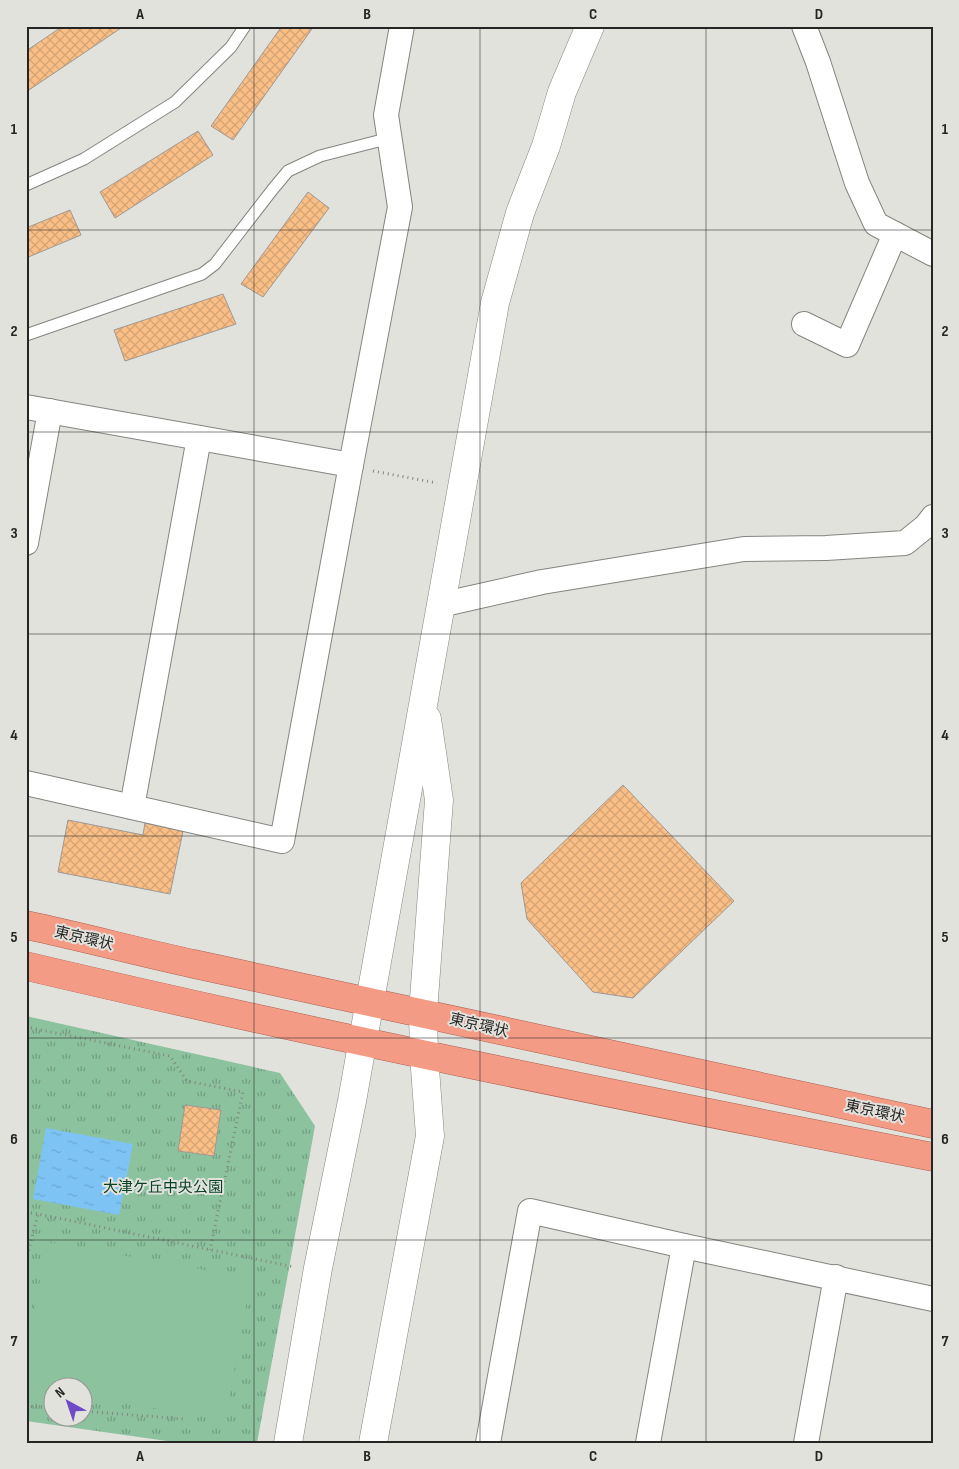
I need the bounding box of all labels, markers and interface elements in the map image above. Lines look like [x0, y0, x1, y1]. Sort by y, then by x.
text: A [135, 5, 144, 24]
text: B [363, 5, 371, 24]
text: C [589, 5, 597, 24]
text: D [815, 5, 823, 24]
text: 1 [11, 120, 18, 139]
text: 1 [942, 120, 949, 139]
text: 2 [10, 322, 18, 341]
text: 2 [941, 322, 949, 341]
text: 3 [10, 524, 18, 543]
text: 3 [941, 524, 949, 543]
text: 4 [10, 726, 18, 745]
text: 4 [941, 726, 949, 745]
street label: 東京環状 [53, 922, 115, 954]
text: 5 [10, 928, 18, 947]
text: 5 [941, 928, 949, 947]
street label: 東京環状 [448, 1009, 510, 1041]
street label: 東京環状 [844, 1096, 906, 1127]
text: 6 [10, 1130, 18, 1149]
text: 6 [941, 1130, 949, 1149]
park label: 大津ケ丘中央公園 [103, 1178, 223, 1197]
text: 7 [11, 1332, 18, 1351]
text: 7 [942, 1332, 949, 1351]
north arrow [42, 1376, 92, 1426]
text: N [52, 1384, 68, 1401]
text: A [135, 1447, 144, 1466]
text: B [363, 1447, 371, 1466]
text: C [589, 1447, 597, 1466]
text: D [815, 1447, 823, 1466]

